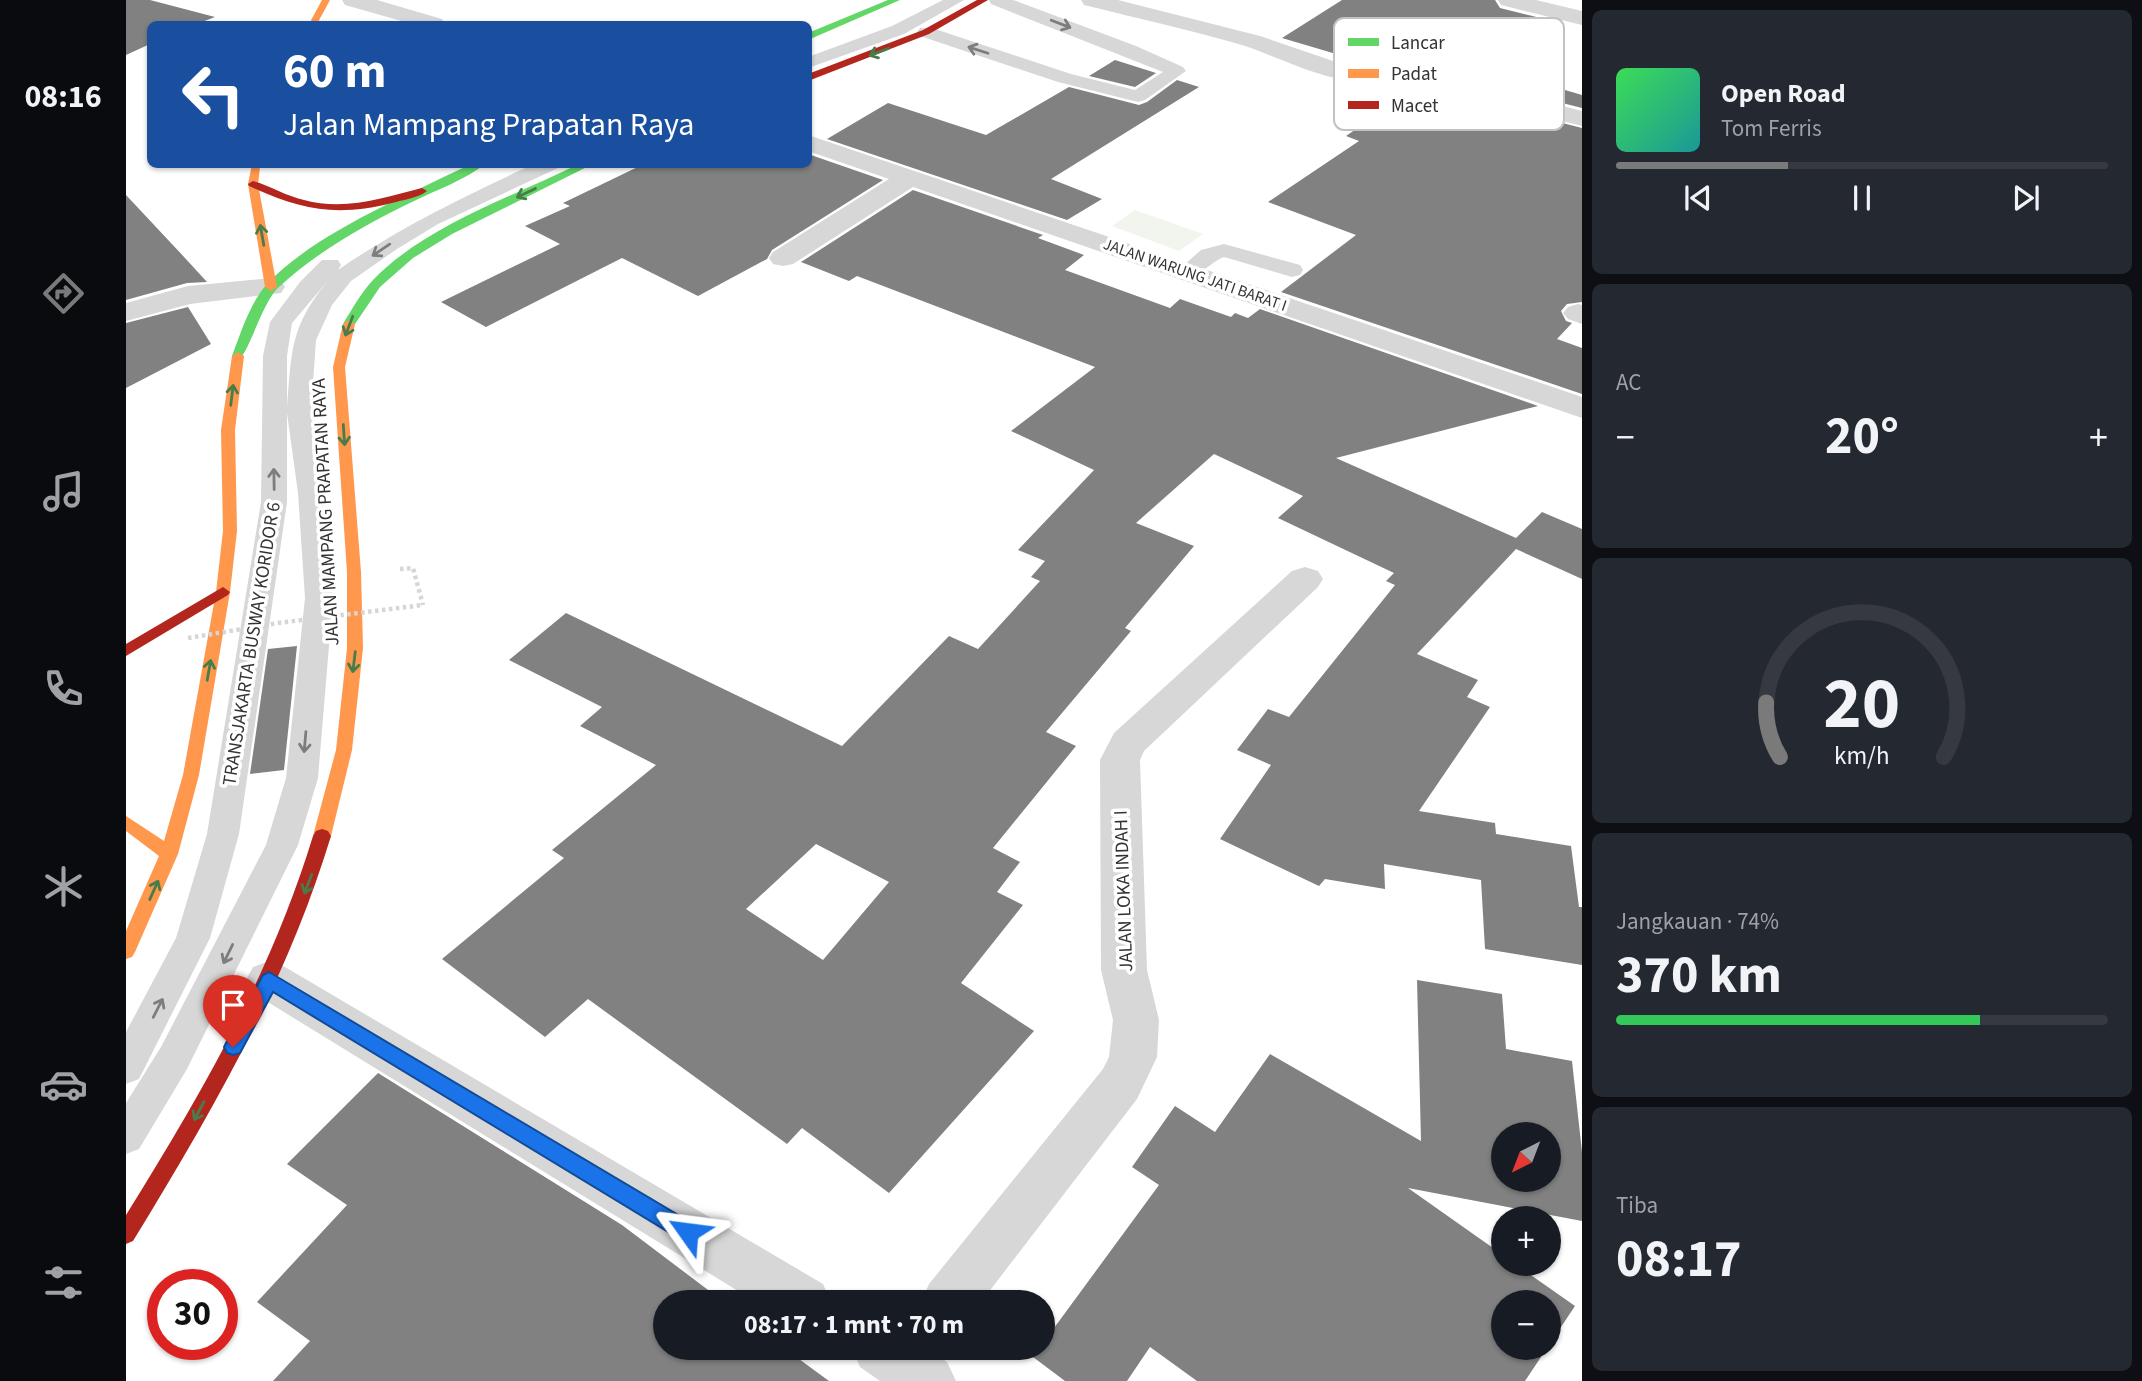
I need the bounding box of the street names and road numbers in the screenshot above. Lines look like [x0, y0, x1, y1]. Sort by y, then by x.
street label: JALAN WARUNG JATI BARAT I [1100, 233, 1290, 317]
street label: JALAN MAMPANG PRAPATAN RAYA [305, 377, 346, 646]
street label: TRANSJAKARTA BUSWAY KORIDOR 6 [216, 500, 288, 788]
street label: JALAN LOKA INDAH I [1108, 810, 1140, 972]

